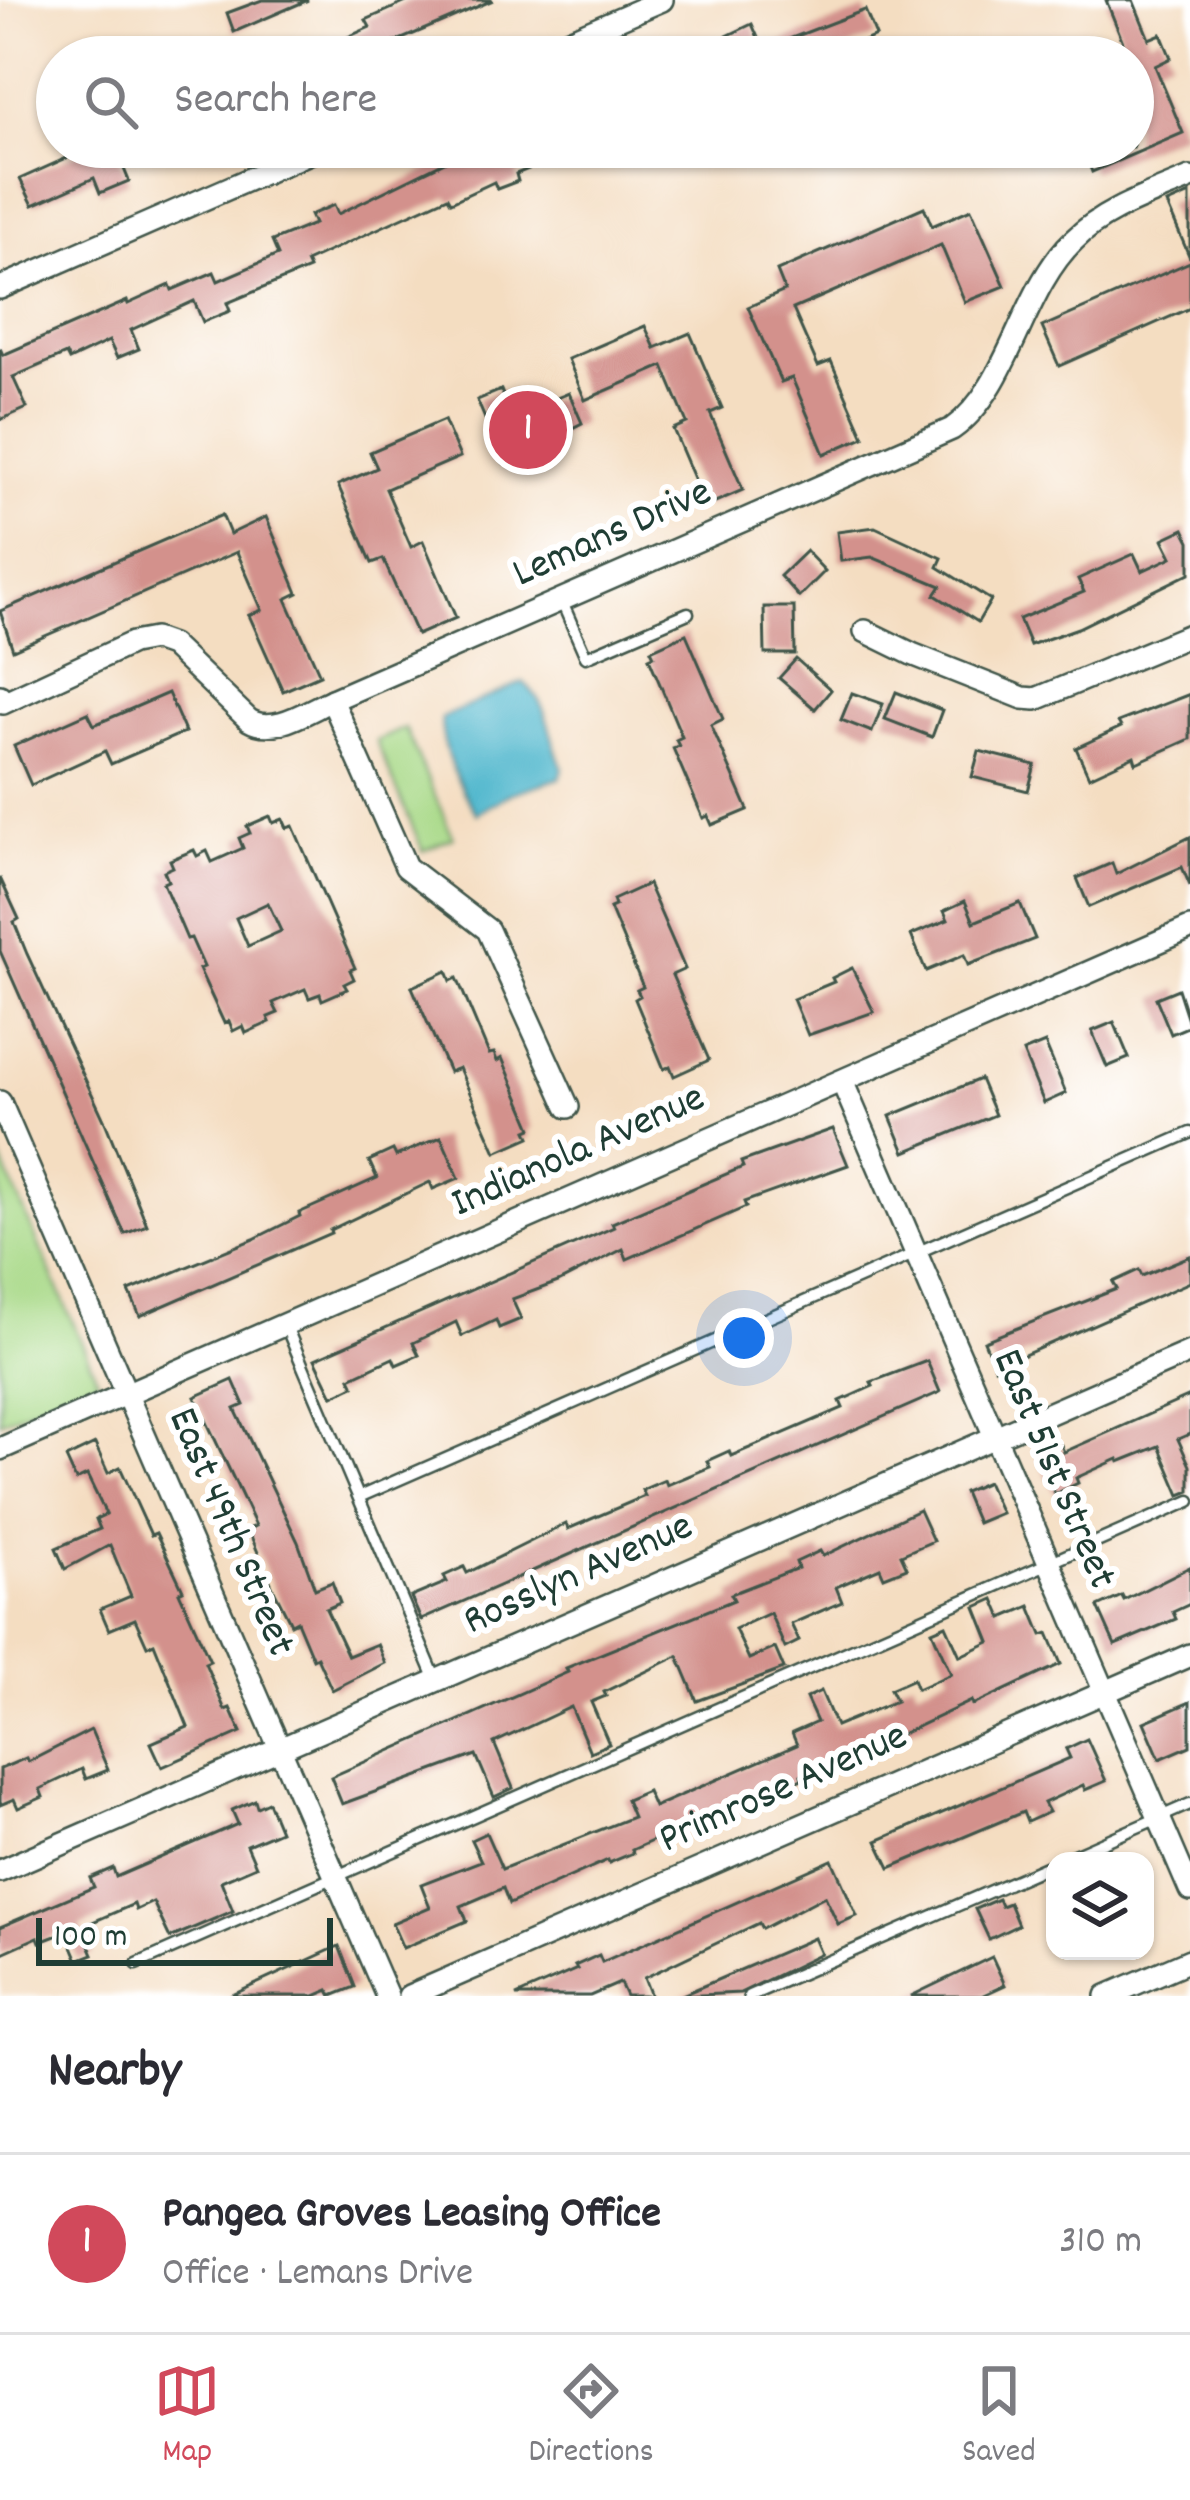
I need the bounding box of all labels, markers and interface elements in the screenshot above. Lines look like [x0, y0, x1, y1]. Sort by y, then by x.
search box [36, 36, 1154, 168]
icon: search [78, 69, 144, 135]
text: Search here [174, 70, 377, 134]
pin: 1 [489, 385, 567, 475]
street label: Lemans Drive [504, 465, 722, 605]
street label: Indianola Avenue [443, 1070, 715, 1236]
your location [714, 1308, 774, 1368]
street label: East 51st Street [975, 1341, 1129, 1599]
street label: East 49th Street [150, 1399, 308, 1667]
street label: Rosslyn Avenue [455, 1499, 703, 1653]
street label: Primrose Avenue [650, 1708, 918, 1872]
map controls [1046, 1852, 1154, 1960]
button: layers [1046, 1852, 1154, 1960]
scale bar [36, 1912, 333, 1965]
text: 100 m [54, 1915, 127, 1962]
text: Nearby [48, 2038, 181, 2110]
text: Pangea Groves Leasing Office [162, 2184, 661, 2248]
text: 1 [83, 2216, 91, 2271]
text: 310 m [1059, 2216, 1142, 2271]
text: Office · Lemans Drive [162, 2248, 473, 2303]
tab: Map [154, 2358, 220, 2477]
tab: Directions [529, 2358, 654, 2477]
tab: Saved [962, 2358, 1036, 2477]

